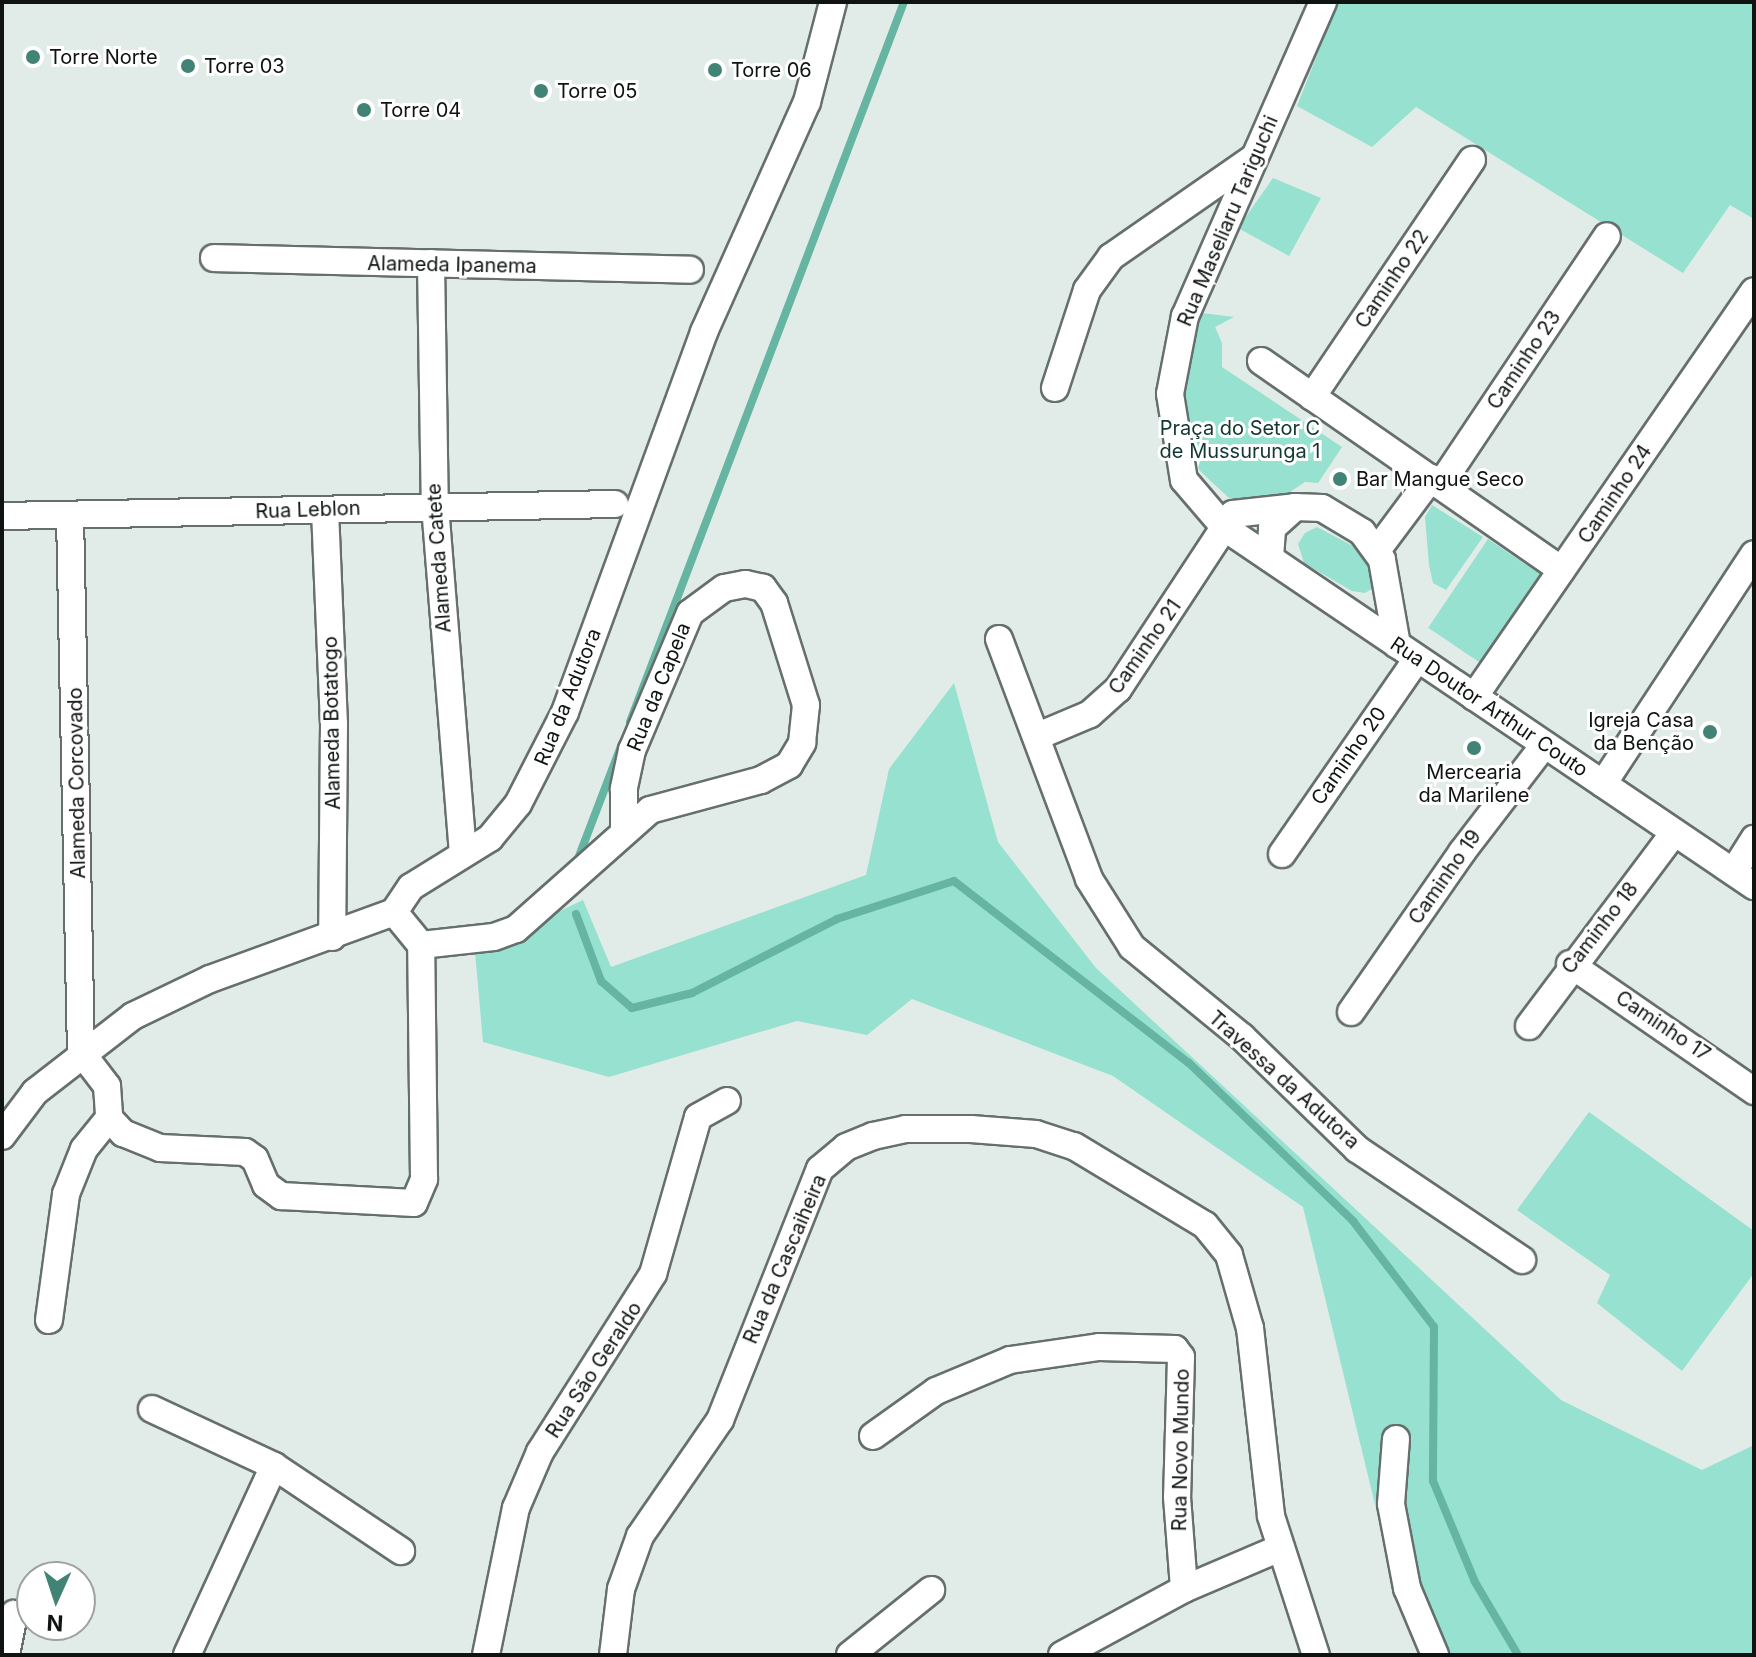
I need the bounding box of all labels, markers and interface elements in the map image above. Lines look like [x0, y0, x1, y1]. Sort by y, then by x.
place label: Torre Norte [49, 45, 158, 69]
marker: Torre Norte [24, 48, 42, 66]
place label: Torre 03 [204, 54, 285, 78]
marker: Torre 03 [179, 57, 197, 75]
place label: Torre 06 [731, 58, 812, 82]
marker: Torre 06 [706, 61, 724, 79]
place label: Torre 05 [557, 79, 637, 103]
marker: Torre 05 [532, 82, 550, 100]
place label: Torre 04 [380, 98, 461, 122]
marker: Torre 04 [355, 101, 373, 119]
street label: Rua Maseliaru Tariguchi [1173, 112, 1283, 330]
street label: Caminho 22 [1350, 225, 1434, 333]
street label: Alameda Ipanema [367, 252, 537, 278]
street label: Caminho 23 [1482, 306, 1566, 414]
park label: Praça do Setor C de Mussurunga 1 [1160, 416, 1320, 463]
street label: Caminho 24 [1573, 440, 1657, 548]
place label: Bar Mangue Seco [1356, 467, 1524, 491]
marker: Bar Mangue Seco [1331, 470, 1349, 488]
street label: Alameda Catete [422, 482, 456, 634]
street label: Rua Leblon [255, 496, 361, 524]
street label: Caminho 21 [1104, 595, 1186, 699]
street label: Rua da Capela [622, 619, 696, 755]
street label: Rua da Adutora [530, 625, 606, 769]
street label: Rua Doutor Arthur Couto [1386, 632, 1592, 782]
street label: Alameda Botatogo [318, 636, 346, 810]
street label: Alameda Corcovado [63, 687, 91, 879]
street label: Caminho 20 [1306, 702, 1392, 810]
place label: Igreja Casa da Benção [1588, 708, 1694, 755]
marker: Igreja Casa da Benção [1701, 723, 1719, 741]
marker: Mercearia da Marilene [1465, 739, 1483, 757]
place label: Mercearia da Marilene [1418, 760, 1530, 807]
street label: Caminho 19 [1404, 825, 1486, 929]
street label: Caminho 18 [1557, 877, 1643, 979]
street label: Caminho 17 [1611, 986, 1715, 1066]
street label: Travessa da Adutora [1204, 1006, 1364, 1154]
street label: Rua da Cascaiheira [738, 1171, 832, 1347]
street label: Rua São Geraldo [541, 1297, 647, 1443]
street label: Rua Novo Mundo [1168, 1368, 1194, 1532]
north arrow [16, 1561, 96, 1641]
text: N [46, 1610, 64, 1636]

